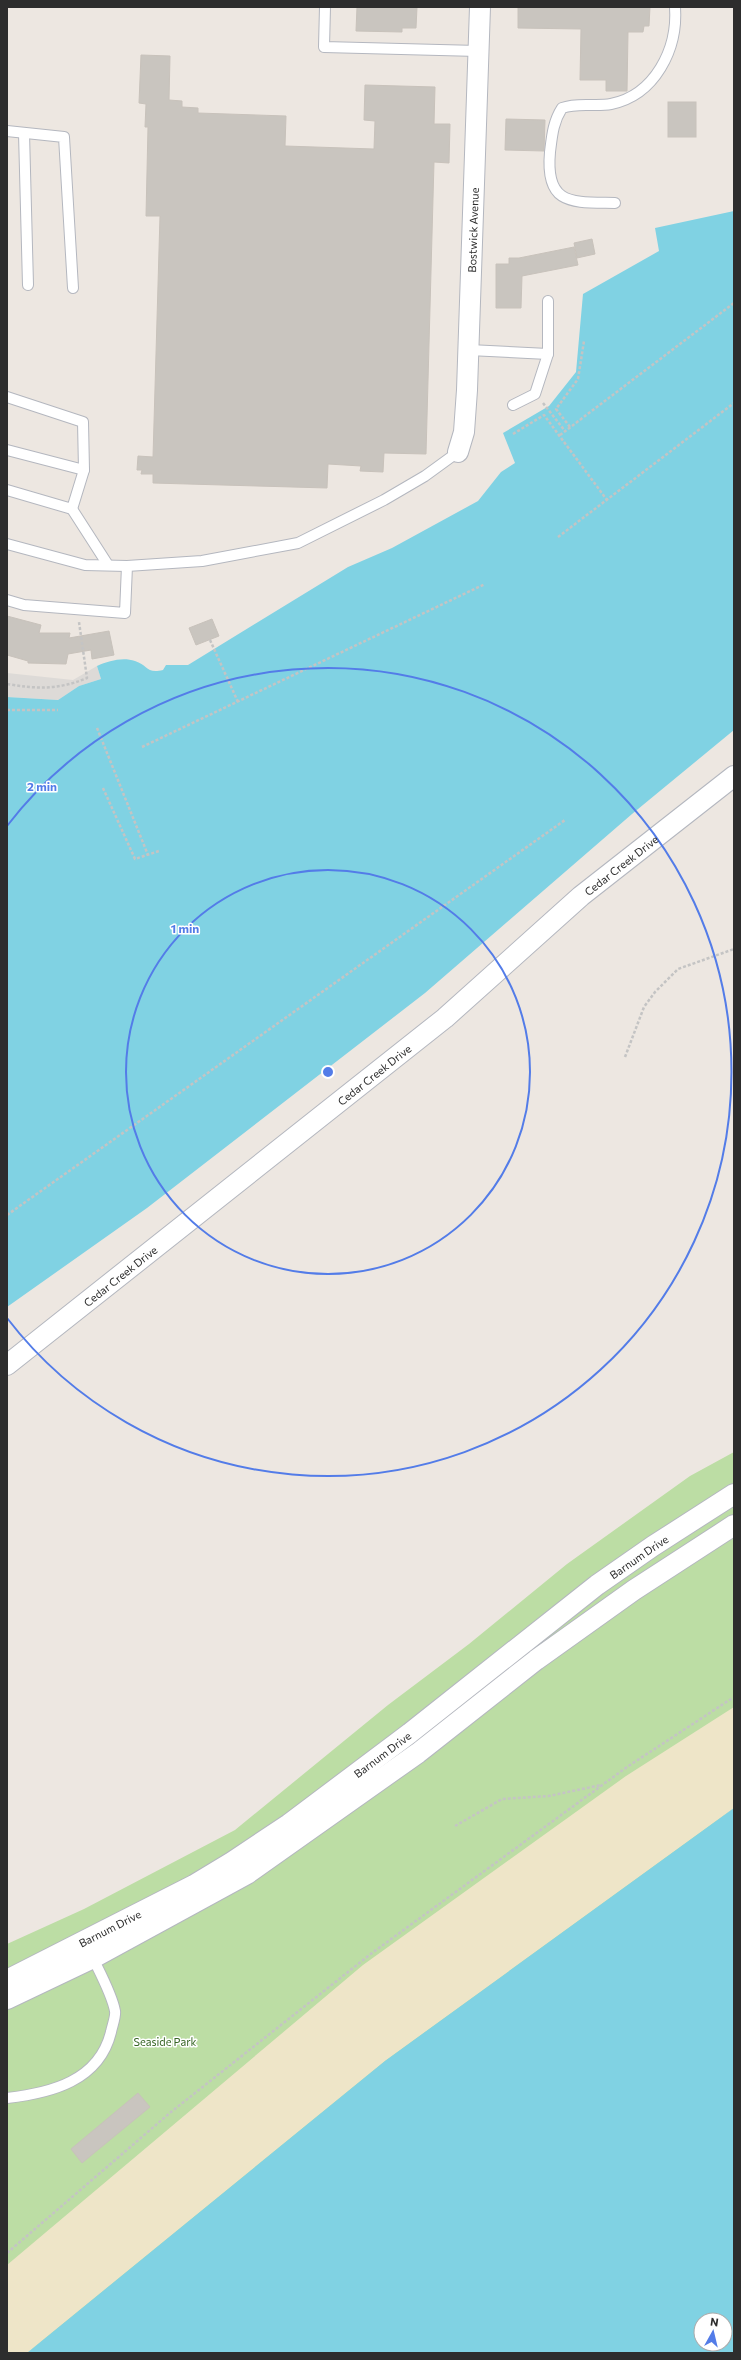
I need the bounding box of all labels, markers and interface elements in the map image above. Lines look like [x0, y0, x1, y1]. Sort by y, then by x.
street label: Bostwick Avenue [464, 187, 480, 273]
text: 2 min [27, 779, 57, 793]
street label: Cedar Creek Drive [581, 832, 660, 898]
text: 1 min [171, 921, 199, 935]
street label: Cedar Creek Drive [334, 1041, 413, 1107]
centre of rings [321, 1065, 335, 1079]
street label: Cedar Creek Drive [81, 1242, 159, 1309]
street label: Barnum Drive [607, 1532, 670, 1581]
street label: Barnum Drive [351, 1728, 413, 1780]
street label: Barnum Drive [76, 1907, 143, 1949]
park label: Seaside Park [133, 2035, 197, 2048]
north arrow [693, 2312, 733, 2352]
text: N [709, 2315, 719, 2329]

